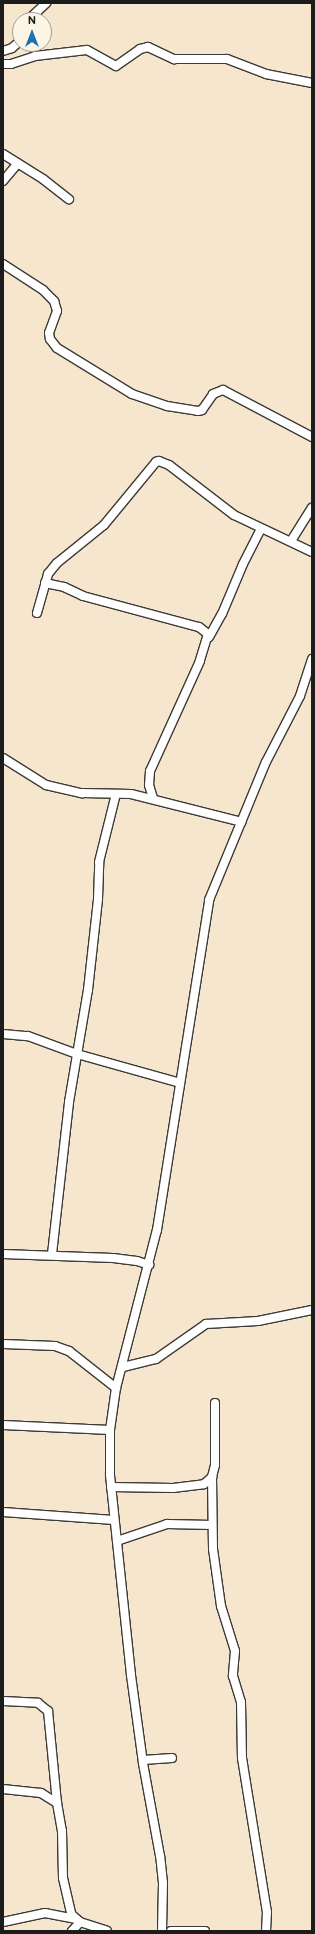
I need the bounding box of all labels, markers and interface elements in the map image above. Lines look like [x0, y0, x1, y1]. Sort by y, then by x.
north arrow [12, 12, 52, 52]
text: N [28, 14, 36, 27]

